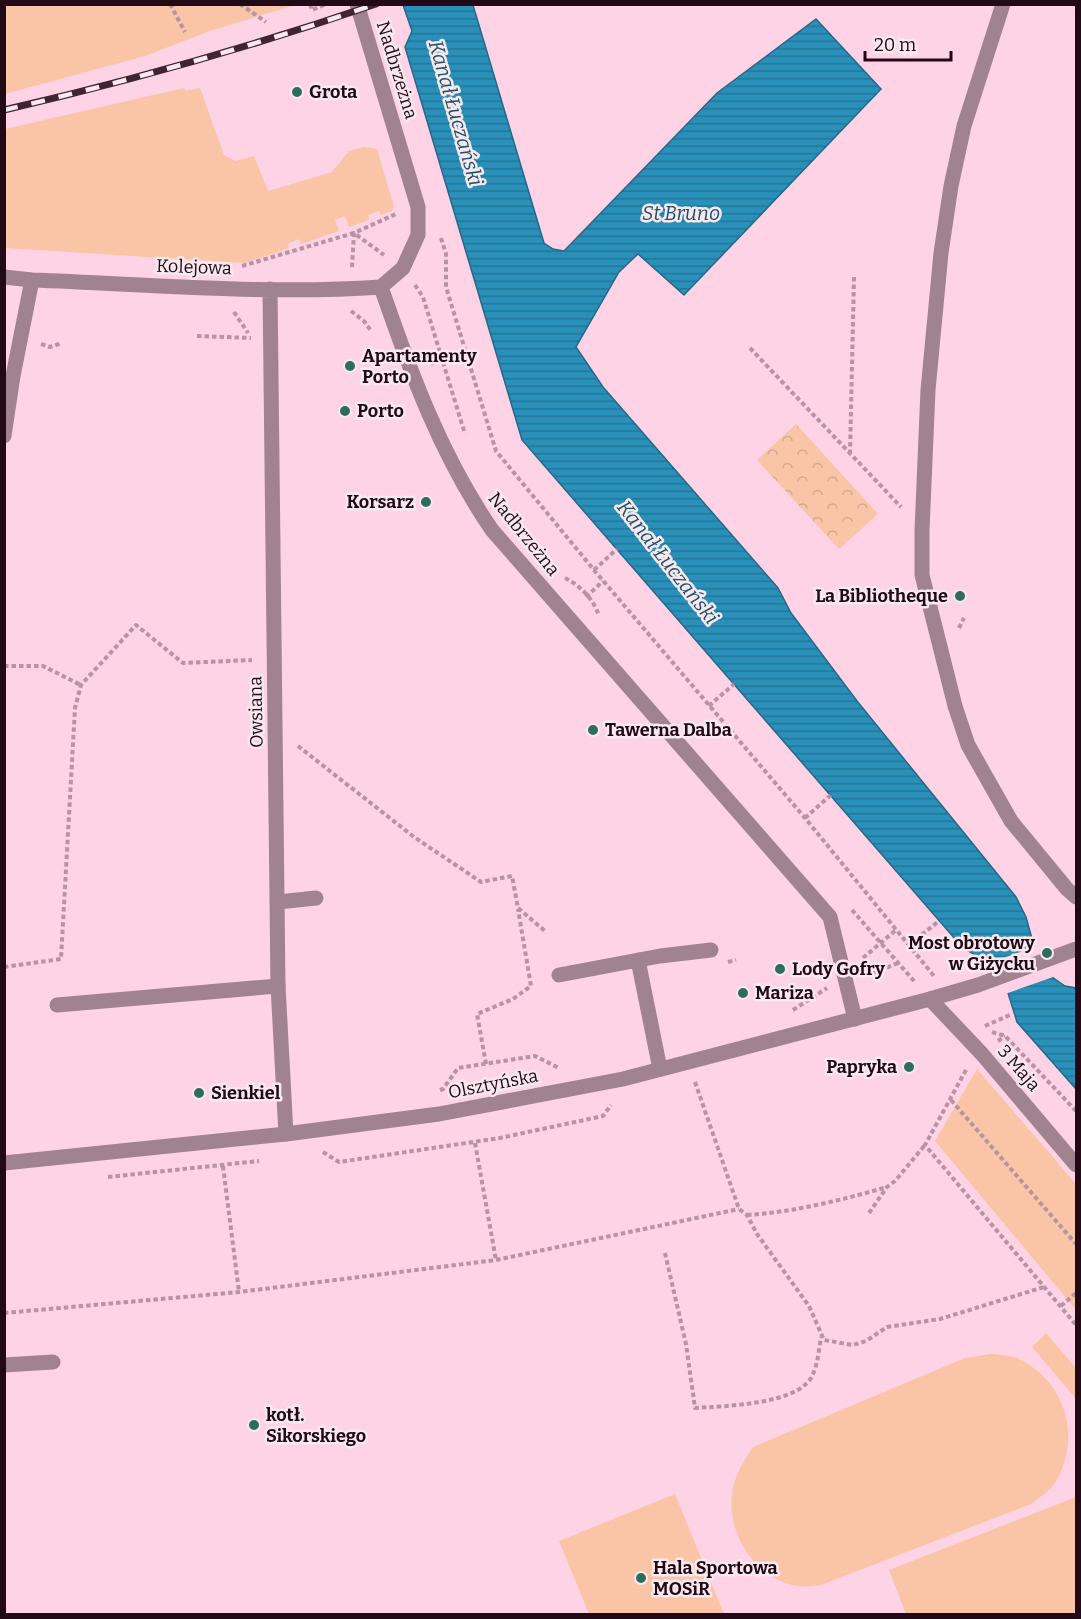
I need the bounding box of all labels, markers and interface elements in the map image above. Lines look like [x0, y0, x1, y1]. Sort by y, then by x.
street label: Nadbrzeżna [372, 18, 422, 122]
scale bar [865, 24, 950, 62]
text: 20 m [874, 34, 916, 56]
water label: Kanał Łuczański [424, 38, 488, 189]
place label: Grota [309, 81, 357, 103]
marker: Grota [290, 85, 304, 99]
water label: St Bruno [642, 201, 720, 225]
street label: Kolejowa [156, 255, 232, 279]
place label: Apartamenty Porto [362, 345, 478, 388]
marker: Apartamenty Porto [343, 359, 357, 373]
place label: Porto [357, 400, 404, 422]
marker: Porto [338, 404, 352, 418]
street label: Nadbrzeżna [484, 488, 565, 580]
place label: Korsarz [347, 491, 414, 513]
marker: Korsarz [419, 495, 433, 509]
water label: Kanał Łuczański [612, 496, 724, 629]
place label: La Bibliotheque [815, 585, 948, 607]
marker: La Bibliotheque [953, 589, 967, 603]
street label: Owsiana [244, 676, 268, 748]
place label: Tawerna Dalba [605, 719, 732, 741]
marker: Tawerna Dalba [586, 723, 600, 737]
place label: Most obrotowy w Giżycku [908, 932, 1036, 975]
marker: Most obrotowy w Giżycku [1040, 946, 1054, 960]
place label: Lody Gofry [792, 958, 886, 980]
marker: Lody Gofry [773, 962, 787, 976]
place label: Mariza [755, 982, 814, 1004]
marker: Mariza [736, 986, 750, 1000]
street label: 3 Maja [993, 1040, 1045, 1096]
place label: Papryka [826, 1056, 897, 1078]
marker: Papryka [902, 1060, 916, 1074]
street label: Olsztyńska [446, 1064, 540, 1103]
place label: Sienkiel [211, 1082, 281, 1104]
marker: Sienkiel [192, 1086, 206, 1100]
place label: kotł. Sikorskiego [266, 1404, 366, 1447]
marker: kotł. Sikorskiego [247, 1418, 261, 1432]
place label: Hala Sportowa MOSiR [653, 1557, 778, 1600]
marker: Hala Sportowa MOSiR [634, 1571, 648, 1585]

